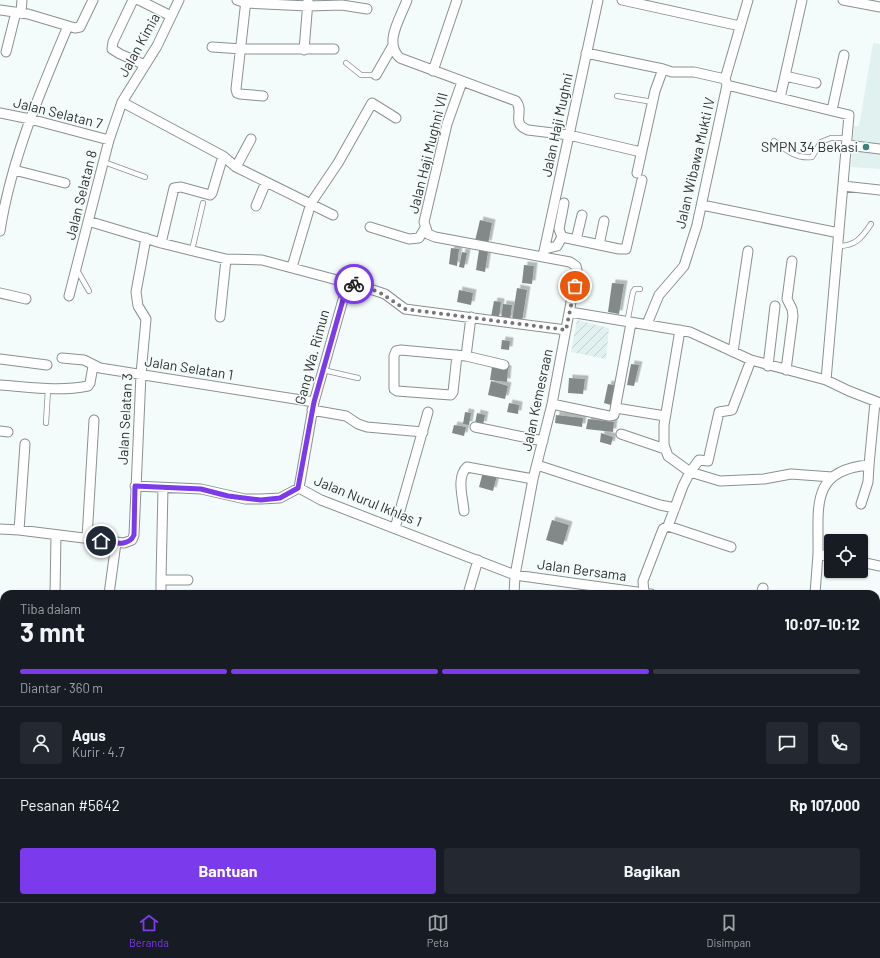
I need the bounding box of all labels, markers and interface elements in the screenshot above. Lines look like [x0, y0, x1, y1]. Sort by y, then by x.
street label: Jalan Kimia [114, 10, 163, 80]
street label: Jalan Haji Mughni [537, 71, 576, 178]
street label: Jalan Haji Mughni VII [404, 91, 451, 215]
street label: Jalan Selatan 7 [12, 93, 105, 132]
street label: Jalan Wibawa Mukti IV [671, 96, 718, 230]
place label: SMPN 34 Bekasi [761, 138, 858, 155]
marker: SMPN 34 Bekasi [861, 142, 871, 152]
street label: Jalan Selatan 8 [61, 148, 100, 241]
courier [334, 264, 374, 304]
pin [558, 269, 592, 303]
icon: bike [343, 273, 365, 295]
icon: bag [564, 275, 586, 297]
street label: Gang Wa. Rimun [291, 307, 332, 406]
street label: Jalan Kemesraan [517, 347, 556, 453]
street label: Jalan Selatan 1 [144, 352, 235, 383]
street label: Jalan Selatan 3 [114, 373, 135, 465]
street label: Jalan Nurul Ikhlas 1 [312, 471, 424, 530]
pin [84, 524, 118, 558]
icon: home [90, 530, 112, 552]
map controls [824, 534, 868, 578]
button: locate [824, 534, 868, 578]
street label: Jalan Bersama [536, 555, 628, 584]
text: Tiba dalam [20, 601, 81, 617]
text: 10:07–10:12 [785, 615, 860, 633]
text: 3 mnt [20, 616, 85, 647]
text: Diantar · 360 m [20, 680, 103, 696]
button: person [20, 722, 62, 764]
button: chat [766, 722, 808, 764]
button: phone [818, 722, 860, 764]
text: Agus [72, 726, 106, 744]
text: Kurir · 4.7 [72, 744, 125, 760]
text: Pesanan #5642 [20, 796, 120, 814]
text: Rp 107,000 [790, 796, 860, 814]
button: Bantuan [20, 848, 436, 894]
button: Bagikan [444, 848, 860, 894]
tab: Beranda [129, 912, 169, 949]
tab: Peta [427, 912, 449, 949]
tab: Disimpan [707, 912, 751, 949]

